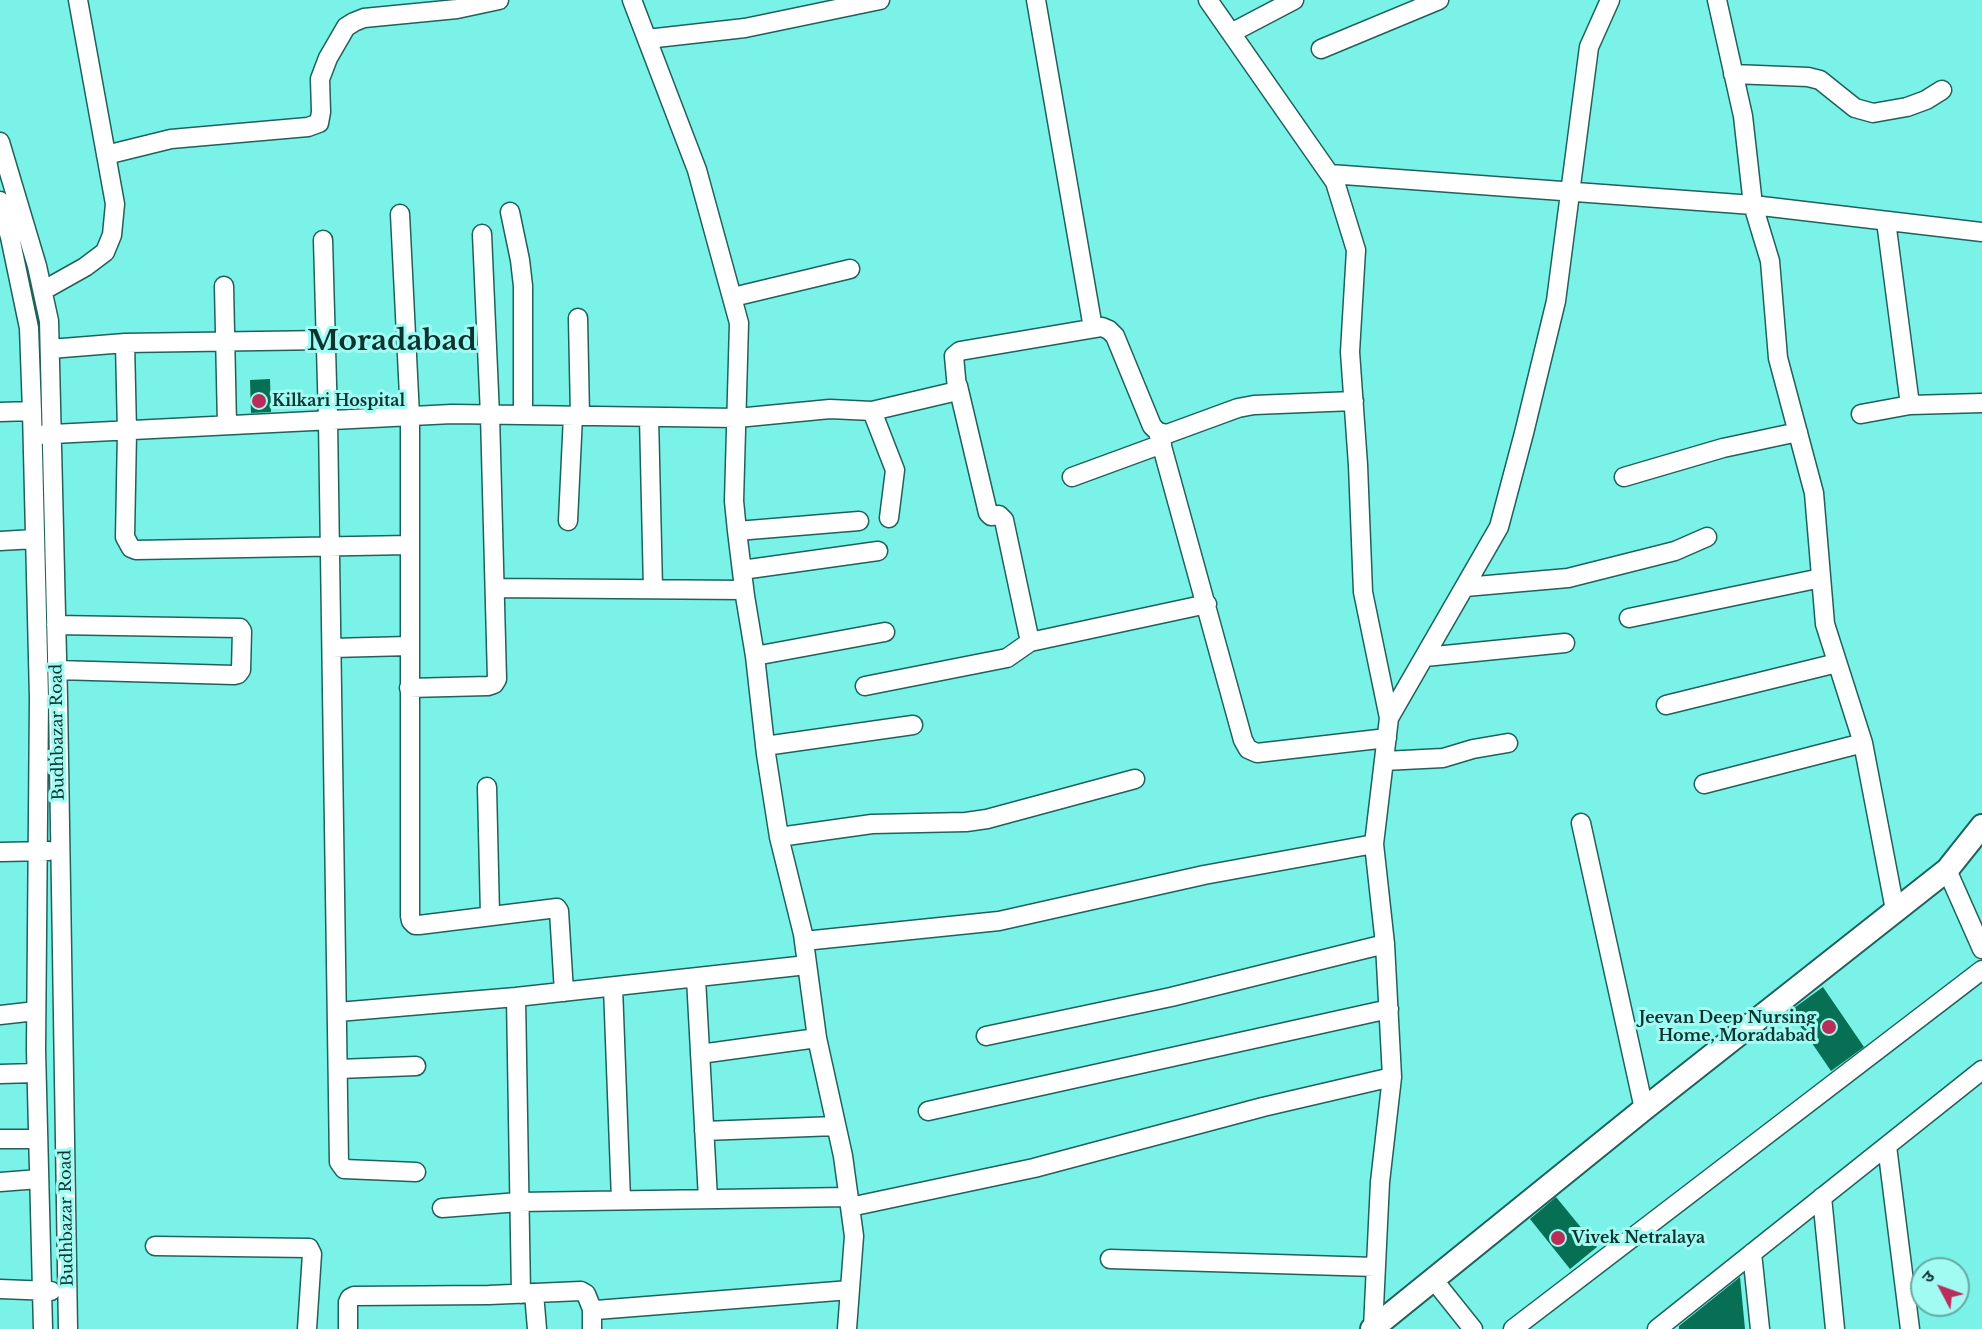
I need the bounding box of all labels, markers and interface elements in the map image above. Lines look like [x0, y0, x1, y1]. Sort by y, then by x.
district label: Moradabad [307, 325, 477, 359]
place label: Kilkari Hospital [272, 391, 405, 411]
marker: Kilkari Hospital [250, 392, 268, 410]
street label: Budhbazar Road [47, 664, 69, 800]
place label: Jeevan Deep Nursing Home, Moradabad [1639, 1008, 1816, 1046]
marker: Jeevan Deep Nursing Home, Moradabad [1820, 1018, 1838, 1036]
street label: Budhbazar Road [56, 1150, 78, 1286]
place label: Vivek Netralaya [1572, 1228, 1705, 1248]
marker: Vivek Netralaya [1549, 1229, 1567, 1247]
north arrow [1910, 1257, 1970, 1317]
text: उ [1917, 1266, 1939, 1287]

